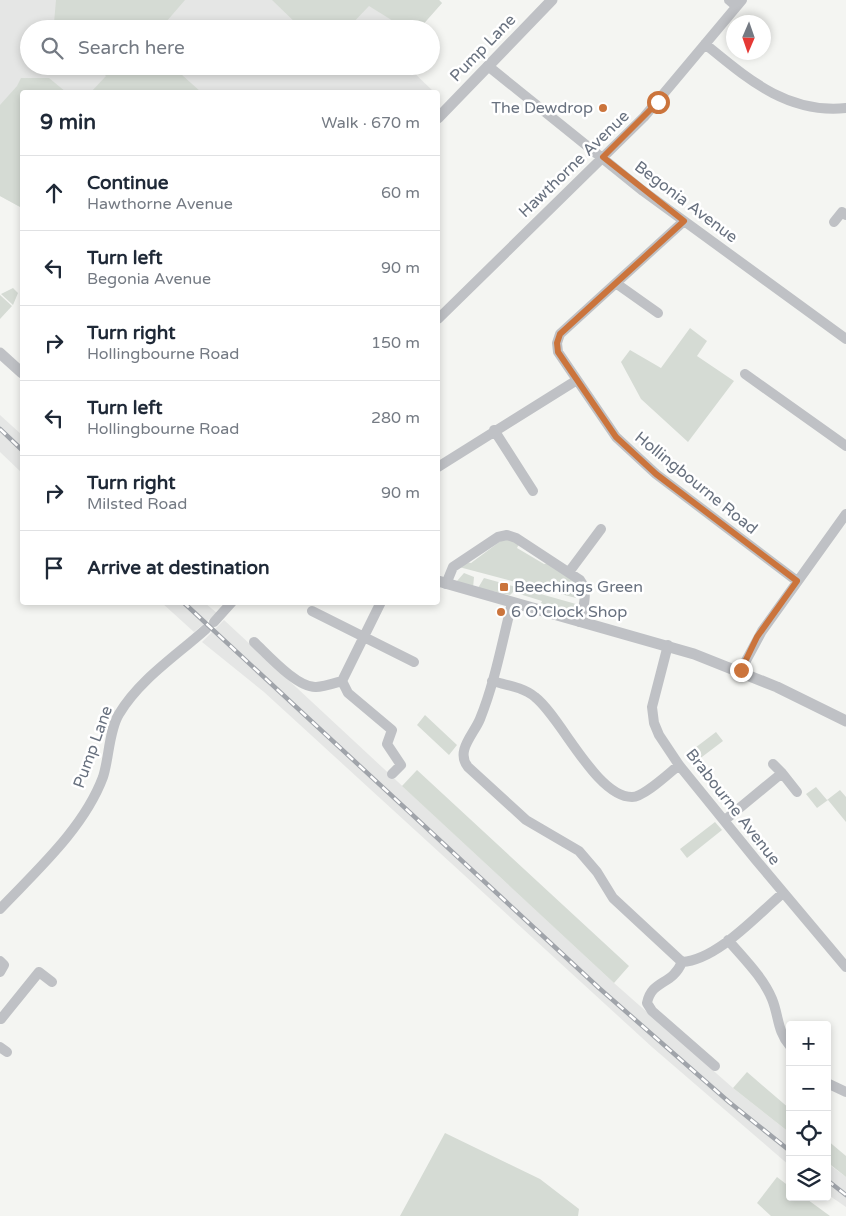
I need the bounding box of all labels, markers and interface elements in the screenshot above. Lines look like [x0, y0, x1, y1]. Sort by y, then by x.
street label: Pump Lane [446, 10, 520, 86]
north arrow [726, 15, 771, 60]
search box [20, 20, 440, 75]
icon: search [38, 34, 66, 62]
text: Search here [78, 37, 185, 59]
route start [647, 91, 670, 114]
place label: The Dewdrop [491, 98, 593, 118]
marker: The Dewdrop [597, 102, 609, 114]
street label: Hawthorne Avenue [515, 106, 633, 222]
text: 9 min [40, 110, 96, 135]
text: Walk · 670 m [321, 113, 420, 133]
street label: Begonia Avenue [630, 157, 742, 247]
text: Continue [87, 172, 169, 194]
icon: ahead [40, 179, 68, 207]
text: 60 m [381, 183, 420, 203]
text: Hawthorne Avenue [87, 194, 233, 214]
text: Turn left [87, 247, 163, 269]
icon: left [40, 254, 68, 282]
text: 90 m [381, 258, 420, 278]
text: Begonia Avenue [87, 269, 211, 289]
text: Turn right [87, 322, 175, 344]
icon: right [40, 329, 68, 357]
text: 150 m [371, 333, 420, 353]
text: Hollingbourne Road [87, 344, 239, 364]
text: Turn left [87, 397, 163, 419]
icon: left [40, 404, 68, 432]
text: 280 m [371, 408, 420, 428]
text: Hollingbourne Road [87, 419, 239, 439]
street label: Hollingbourne Road [631, 427, 761, 539]
text: Turn right [87, 472, 175, 494]
icon: right [40, 479, 68, 507]
text: 90 m [381, 483, 420, 503]
text: Milsted Road [87, 494, 187, 514]
icon: arrive [40, 554, 68, 582]
text: Arrive at destination [87, 557, 270, 579]
place label: Beechings Green [514, 577, 643, 597]
marker: Beechings Green [498, 581, 510, 593]
place label: 6 O'Clock Shop [511, 602, 627, 622]
marker: 6 O'Clock Shop [495, 606, 507, 618]
route end [730, 659, 753, 682]
street label: Pump Lane [69, 703, 117, 791]
street label: Brabourne Avenue [681, 745, 785, 869]
map controls [786, 1021, 831, 1201]
button: + [786, 1021, 831, 1066]
button: − [786, 1066, 831, 1111]
button: locate [786, 1111, 831, 1156]
button: layers [786, 1156, 831, 1201]

